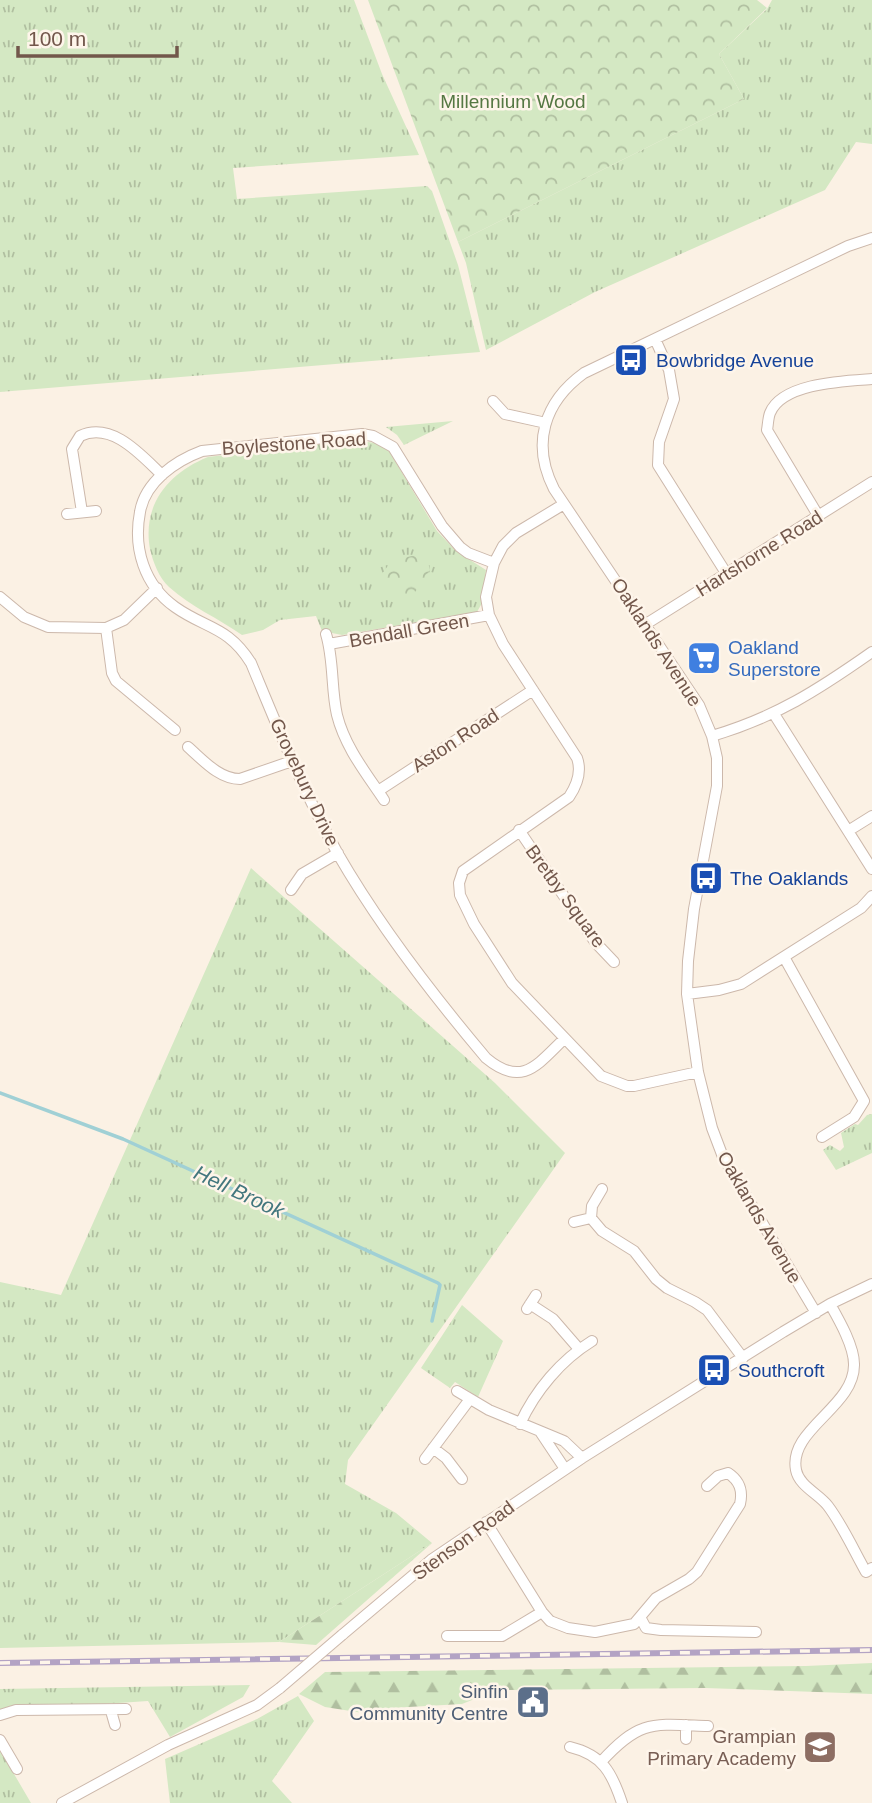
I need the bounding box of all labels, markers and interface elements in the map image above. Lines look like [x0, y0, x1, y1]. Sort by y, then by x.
scale bar [18, 14, 177, 58]
text: 100 m [28, 27, 86, 50]
park label: Millennium Wood [440, 91, 586, 112]
bus stop icon: Bowbridge Avenue [612, 341, 650, 379]
place label: Bowbridge Avenue [656, 350, 814, 371]
street label: Boylestone Road [221, 428, 367, 459]
street label: Hartshorne Road [692, 506, 826, 601]
street label: Oaklands Avenue [607, 574, 706, 710]
street label: Bendall Green [347, 610, 471, 651]
place label: Oakland Superstore [728, 637, 821, 680]
supermarket icon: Oakland Superstore [685, 639, 723, 677]
street label: Aston Road [408, 705, 503, 776]
street label: Grovebury Drive [266, 715, 343, 849]
street label: Bretby Square [521, 841, 610, 952]
bus stop icon: The Oaklands [687, 859, 725, 897]
place label: The Oaklands [730, 868, 848, 889]
street label: Oaklands Avenue [713, 1148, 806, 1287]
water label: Hell Brook [190, 1161, 289, 1223]
bus stop icon: Southcroft [695, 1351, 733, 1389]
place label: Southcroft [738, 1360, 825, 1381]
street label: Stenson Road [408, 1497, 518, 1584]
place label: Sinfin Community Centre [350, 1681, 508, 1724]
public building icon: Sinfin Community Centre [514, 1683, 552, 1721]
place label: Grampian Primary Academy [647, 1726, 796, 1769]
school or university icon: Grampian Primary Academy [801, 1728, 839, 1766]

